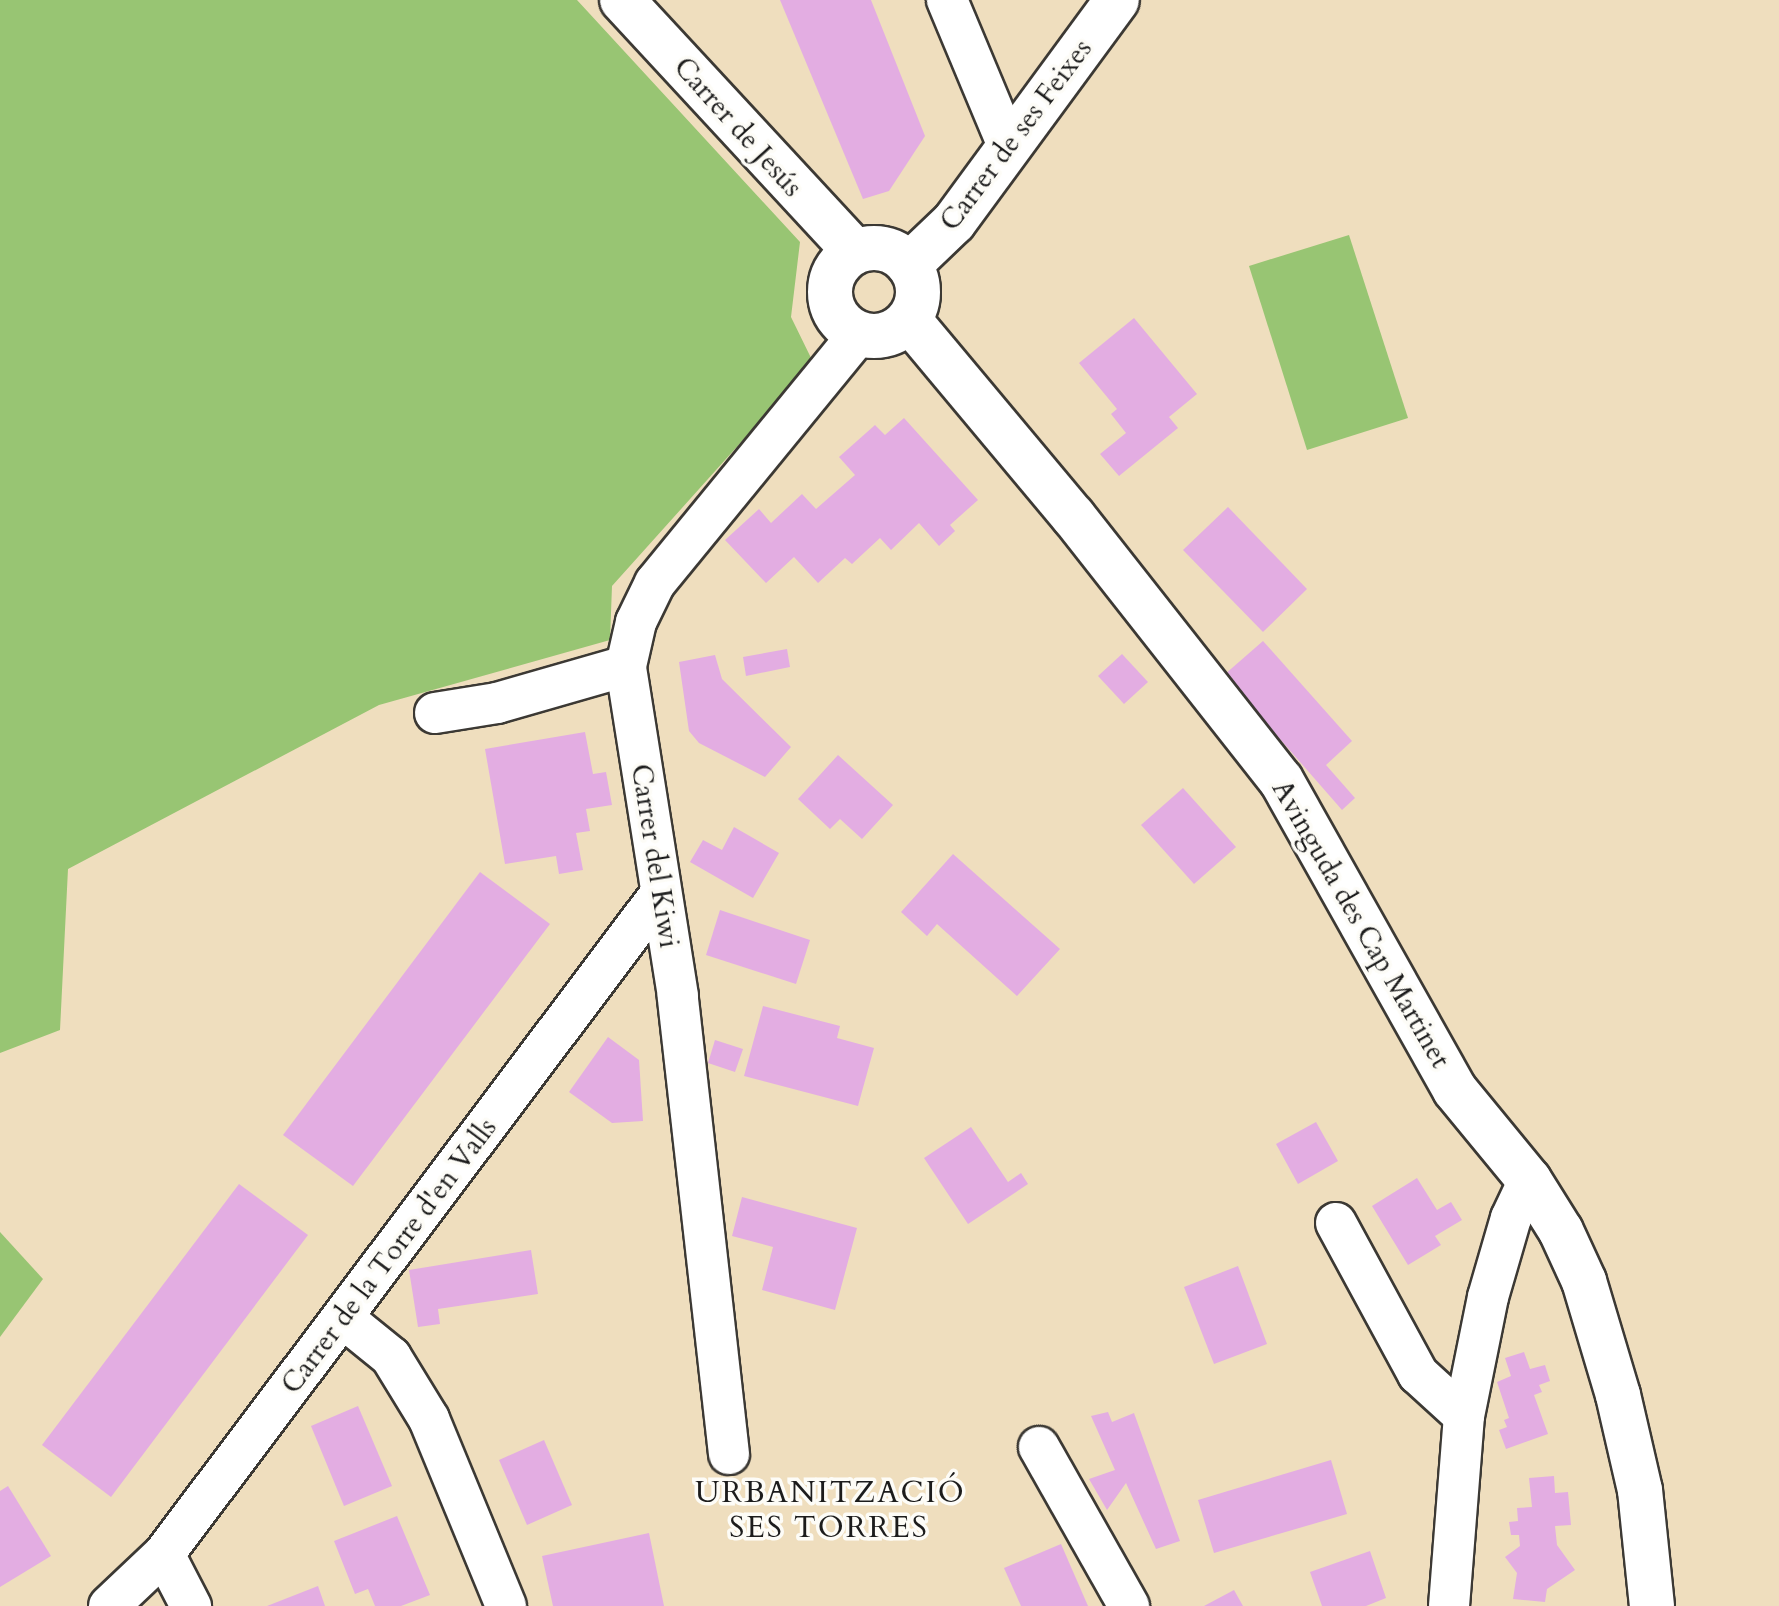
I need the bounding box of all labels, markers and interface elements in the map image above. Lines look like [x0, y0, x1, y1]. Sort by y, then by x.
street label: Carrer de ses Feixes [933, 33, 1099, 237]
street label: Carrer de Jesús [667, 50, 809, 204]
street label: Carrer del Kiwi [624, 762, 686, 950]
street label: Avinguda des Cap Martinet [1265, 774, 1457, 1074]
street label: Carrer de la Torre d'en Valls [274, 1112, 504, 1400]
district label: URBANITZACIÓ SES TORRES [695, 1475, 963, 1546]

